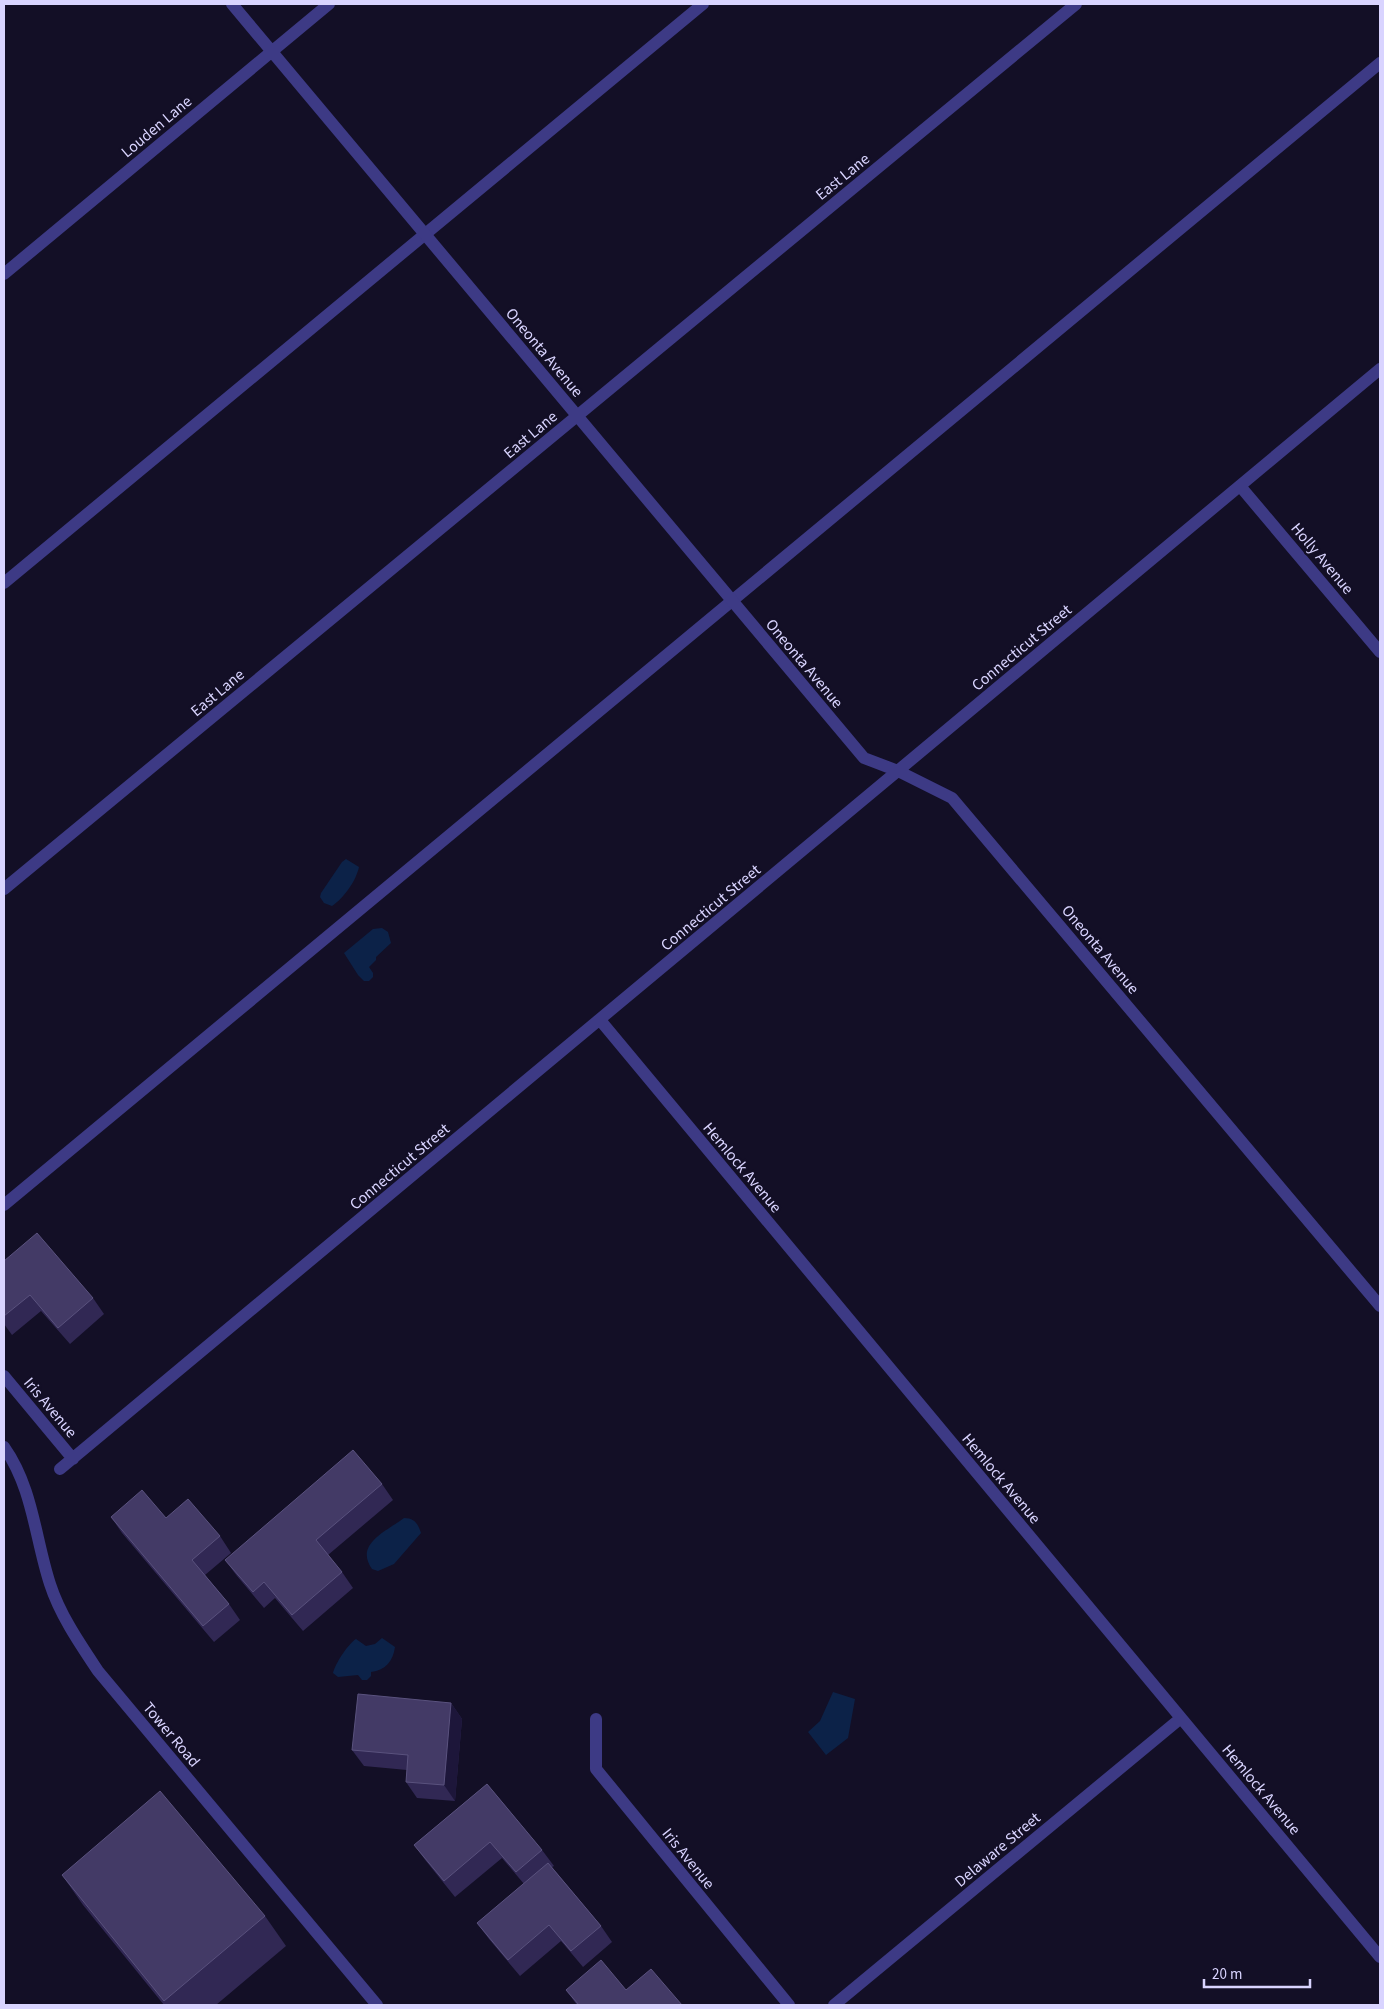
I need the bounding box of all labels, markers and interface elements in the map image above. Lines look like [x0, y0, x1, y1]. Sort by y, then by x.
street label: Louden Lane [117, 91, 197, 163]
street label: East Lane [811, 148, 874, 205]
street label: Oneonta Avenue [500, 303, 588, 402]
street label: East Lane [499, 406, 562, 464]
street label: Holly Avenue [1286, 518, 1359, 599]
street label: Connecticut Street [967, 599, 1077, 696]
street label: Oneonta Avenue [760, 614, 848, 713]
street label: East Lane [186, 664, 249, 722]
street label: Connecticut Street [656, 859, 766, 956]
street label: Oneonta Avenue [1056, 900, 1144, 999]
street label: Connecticut Street [345, 1118, 455, 1215]
street label: Hemlock Avenue [698, 1118, 787, 1218]
street label: Iris Avenue [18, 1373, 82, 1443]
street label: Hemlock Avenue [957, 1429, 1046, 1529]
street label: Tower Road [138, 1697, 205, 1772]
street label: Hemlock Avenue [1217, 1740, 1306, 1840]
street label: Delaware Street [950, 1807, 1046, 1892]
street label: Iris Avenue [657, 1823, 720, 1894]
scale bar [1204, 1956, 1310, 1988]
text: 20 m [1212, 1964, 1242, 1985]

